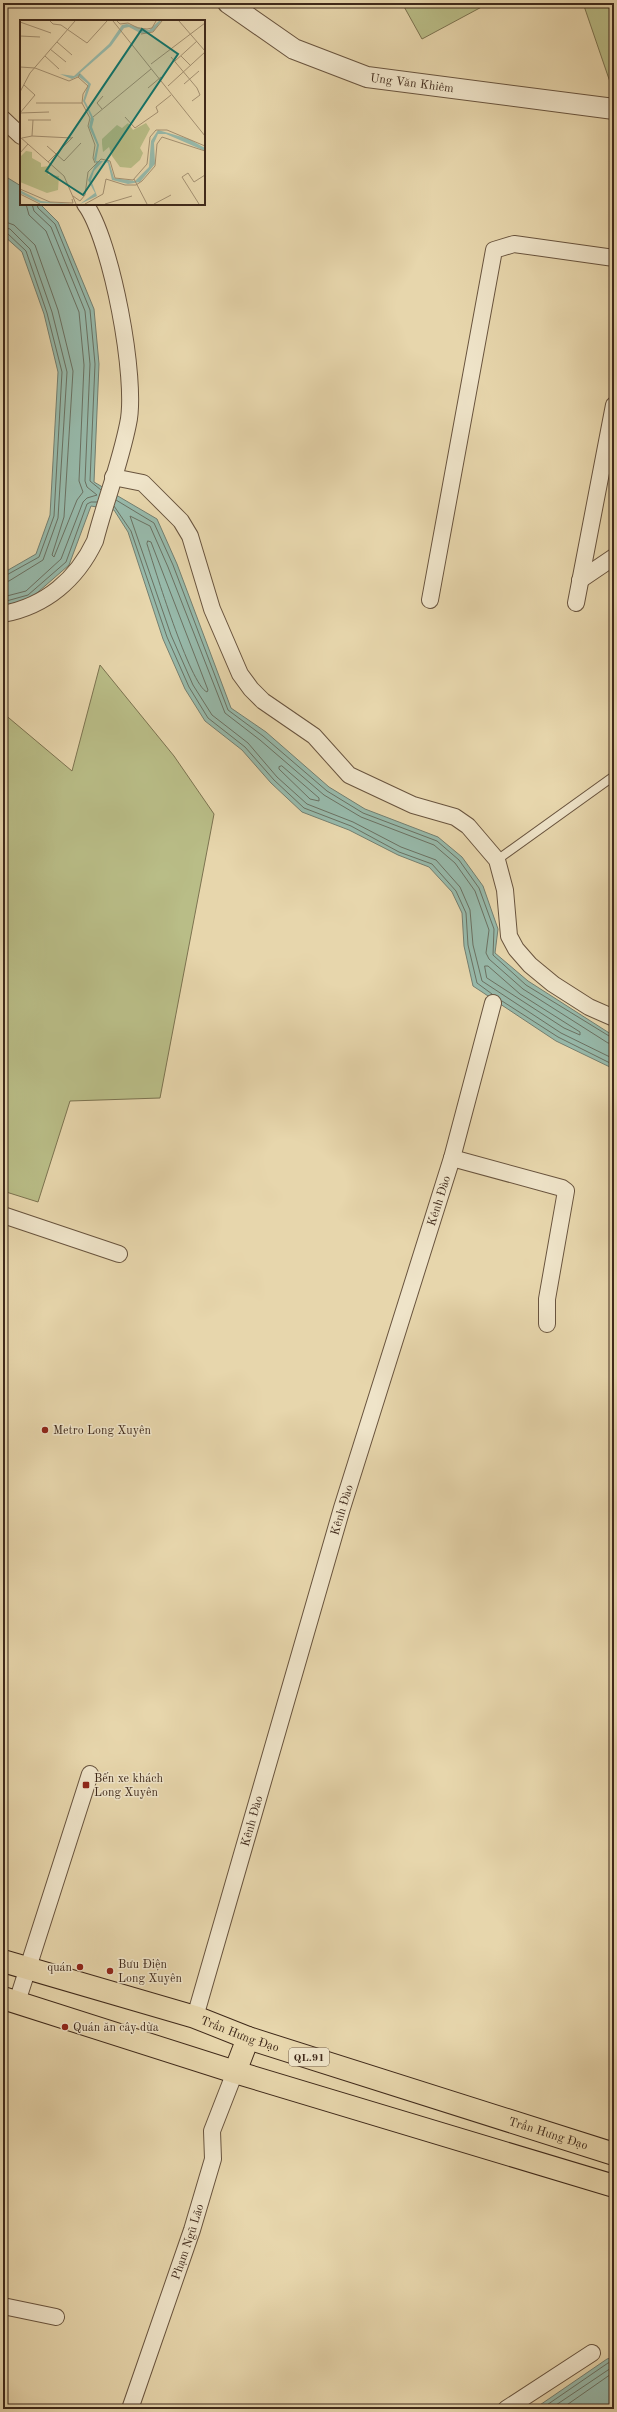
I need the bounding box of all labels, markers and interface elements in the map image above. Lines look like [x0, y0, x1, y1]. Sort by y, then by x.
inset map [20, 20, 205, 205]
street label: Ung Văn Khiêm [369, 72, 455, 95]
street label: Kênh Đào [426, 1174, 453, 1228]
marker: Metro Long Xuyên [40, 1425, 50, 1435]
place label: Metro Long Xuyên [53, 1425, 151, 1437]
street label: Kênh Đào [329, 1483, 356, 1537]
place label: Bến xe khách Long Xuyên [94, 1772, 163, 1799]
marker: Bến xe khách Long Xuyên [81, 1780, 91, 1790]
street label: Kênh Đào [240, 1795, 266, 1848]
place label: Bưu Điện Long Xuyên [118, 1959, 182, 1985]
place label: quán [47, 1962, 73, 1974]
marker: quán [75, 1962, 85, 1972]
marker: Bưu Điện Long Xuyên [105, 1966, 115, 1976]
street label: Trần Hưng Đạo [199, 2015, 280, 2054]
marker: Quán ăn cây dừa [60, 2022, 70, 2032]
place label: Quán ăn cây dừa [73, 2022, 159, 2034]
road number: QL.91 [289, 2048, 329, 2066]
street label: Trần Hưng Đạo [507, 2116, 589, 2152]
street label: Phạm Ngũ Lão [170, 2203, 206, 2281]

